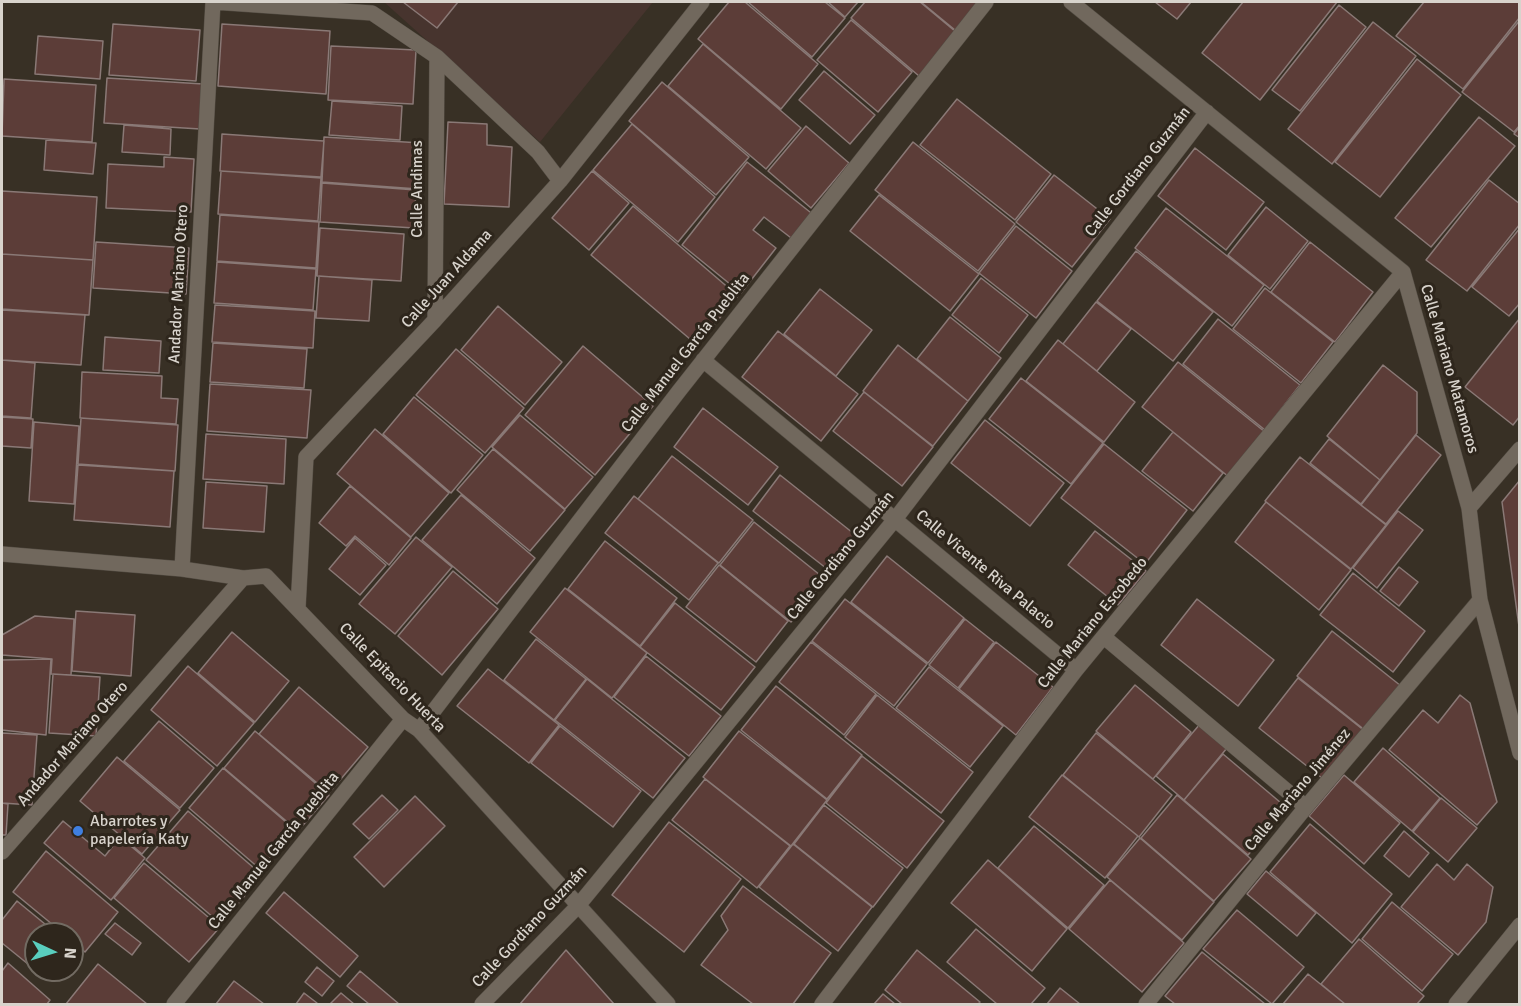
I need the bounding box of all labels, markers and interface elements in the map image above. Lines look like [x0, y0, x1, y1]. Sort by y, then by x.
street label: Calle Gordiano Guzmán [1081, 103, 1195, 241]
street label: Calle Andimas [408, 140, 428, 238]
street label: Andador Mariano Otero [165, 204, 193, 364]
street label: Calle Juan Aldama [398, 226, 496, 332]
street label: Calle Manuel García Pueblita [618, 269, 754, 437]
street label: Calle Mariano Matamoros [1416, 282, 1482, 456]
street label: Calle Gordiano Guzmán [783, 488, 899, 624]
street label: Calle Vicente Riva Palacio [912, 506, 1058, 634]
street label: Calle Mariano Escobedo [1034, 553, 1152, 693]
street label: Calle Epitacio Huerta [335, 619, 449, 737]
street label: Andador Mariano Otero [13, 678, 133, 810]
street label: Calle Mariano Jiménez [1241, 725, 1355, 855]
street label: Calle Manuel García Pueblita [204, 768, 344, 934]
place label: Abarrotes y papelería Katy [90, 812, 188, 850]
marker: Abarrotes y papelería Katy [71, 824, 85, 838]
street label: Calle Gordiano Guzmán [468, 862, 592, 992]
north arrow [24, 922, 84, 982]
text: N [60, 947, 80, 959]

